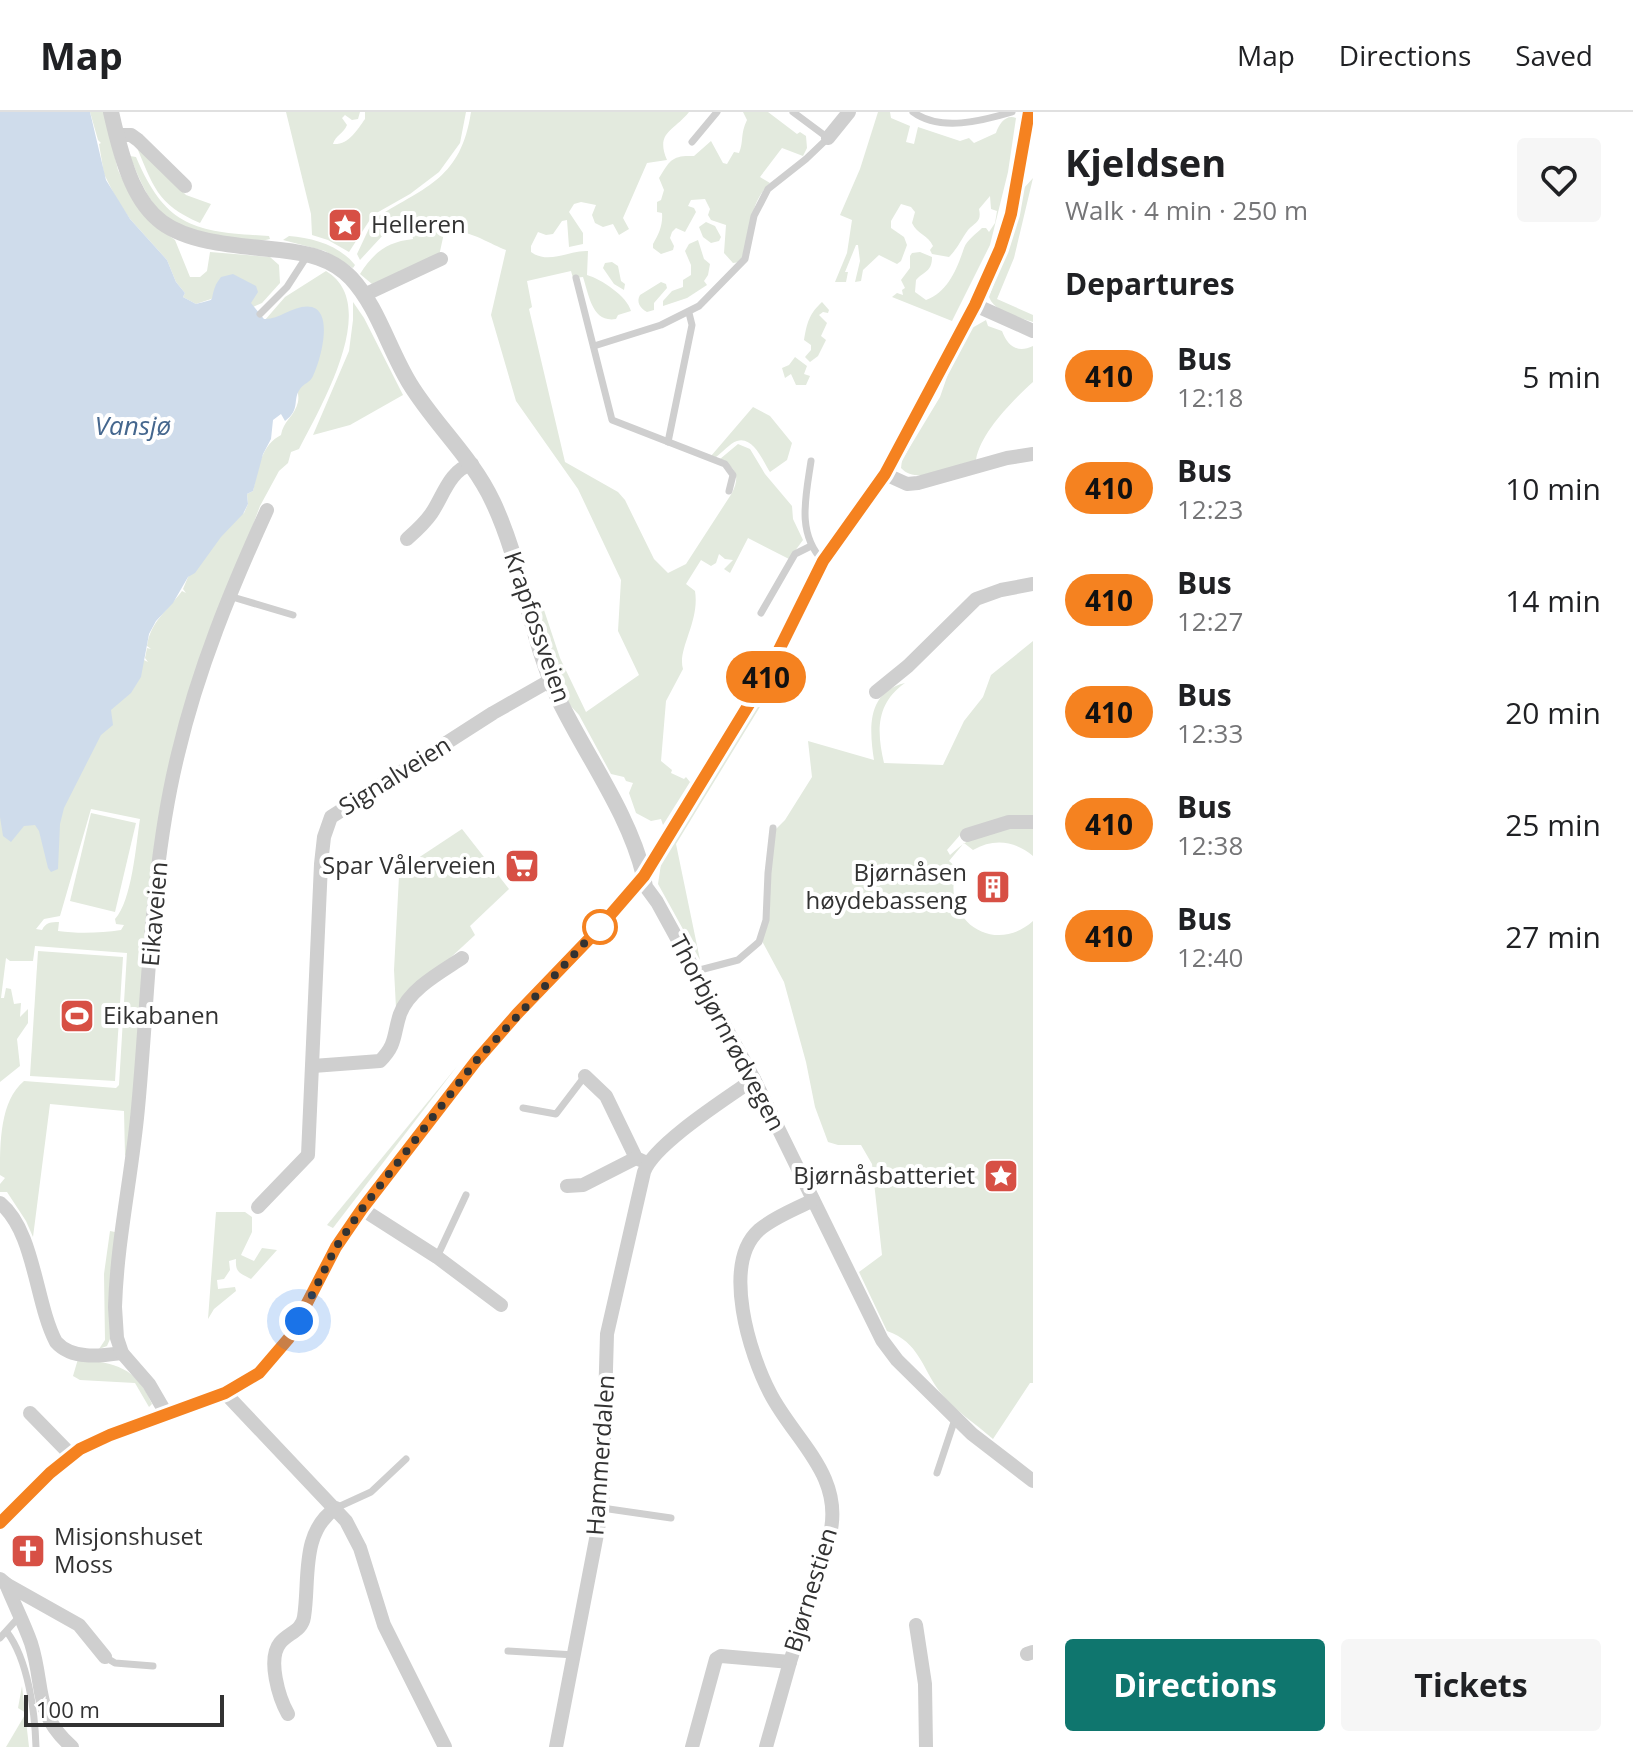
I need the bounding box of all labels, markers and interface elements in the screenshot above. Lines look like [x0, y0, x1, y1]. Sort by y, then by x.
text: Map [40, 29, 123, 81]
text: Map [1237, 36, 1295, 74]
text: Directions [1339, 36, 1471, 74]
text: Saved [1515, 36, 1593, 74]
text: Kjeldsen [1065, 136, 1226, 188]
button: heart [1517, 138, 1601, 222]
text: Walk · 4 min · 250 m [1065, 192, 1308, 228]
place icon: Helleren [326, 206, 364, 244]
place label: Helleren [371, 207, 466, 240]
text: Departures [1065, 263, 1235, 304]
text: Bus [1177, 338, 1232, 379]
text: 5 min [1522, 356, 1601, 397]
text: 410 [1085, 357, 1133, 395]
text: 12:18 [1177, 379, 1243, 415]
water label: Vansjø [95, 407, 172, 443]
text: Bus [1177, 450, 1232, 491]
text: 10 min [1505, 468, 1601, 509]
text: 410 [1085, 469, 1133, 507]
text: 12:23 [1177, 491, 1243, 527]
street label: Krapfossveien [497, 547, 580, 706]
text: Bus [1177, 562, 1232, 603]
text: 14 min [1505, 580, 1601, 621]
text: 410 [1085, 581, 1133, 619]
text: 12:27 [1177, 603, 1243, 639]
line badge: 410 [720, 651, 812, 703]
text: 410 [742, 658, 790, 696]
text: Bus [1177, 674, 1232, 715]
text: 20 min [1505, 692, 1601, 733]
text: 410 [1085, 693, 1133, 731]
text: 12:33 [1177, 715, 1243, 751]
street label: Signalveien [332, 727, 456, 822]
text: Bus [1177, 786, 1232, 827]
text: 25 min [1505, 804, 1601, 845]
text: 410 [1085, 805, 1133, 843]
text: 12:38 [1177, 827, 1243, 863]
supermarket icon: Spar Vålerveien [503, 847, 541, 885]
place label: Spar Vålerveien [322, 848, 496, 881]
place label: Bjørnåsen høydebasseng [806, 855, 967, 916]
street label: Eikaveien [132, 860, 175, 968]
building icon: Bjørnåsen høydebasseng [974, 868, 1012, 906]
text: Bus [1177, 898, 1232, 939]
unlabelled marker [583, 910, 617, 944]
text: 27 min [1505, 916, 1601, 957]
text: 410 [1085, 917, 1133, 955]
street label: Thorbjørnrødvegen [663, 929, 794, 1136]
text: 12:40 [1177, 939, 1243, 975]
sports icon: Eikabanen [58, 997, 96, 1035]
place label: Eikabanen [103, 998, 219, 1031]
place icon: Bjørnåsbatteriet [982, 1157, 1020, 1195]
place label: Bjørnåsbatteriet [793, 1158, 975, 1191]
your location [279, 1301, 319, 1341]
street label: Hammerdalen [577, 1373, 622, 1536]
place label: Misjonshuset Moss [54, 1519, 203, 1580]
street label: Bjørnestien [775, 1523, 844, 1656]
church icon: Misjonshuset Moss [9, 1532, 47, 1570]
button: Directions [1065, 1639, 1325, 1731]
button: Tickets [1341, 1639, 1601, 1731]
scale bar [24, 1691, 224, 1727]
text: 100 m [36, 1694, 100, 1724]

